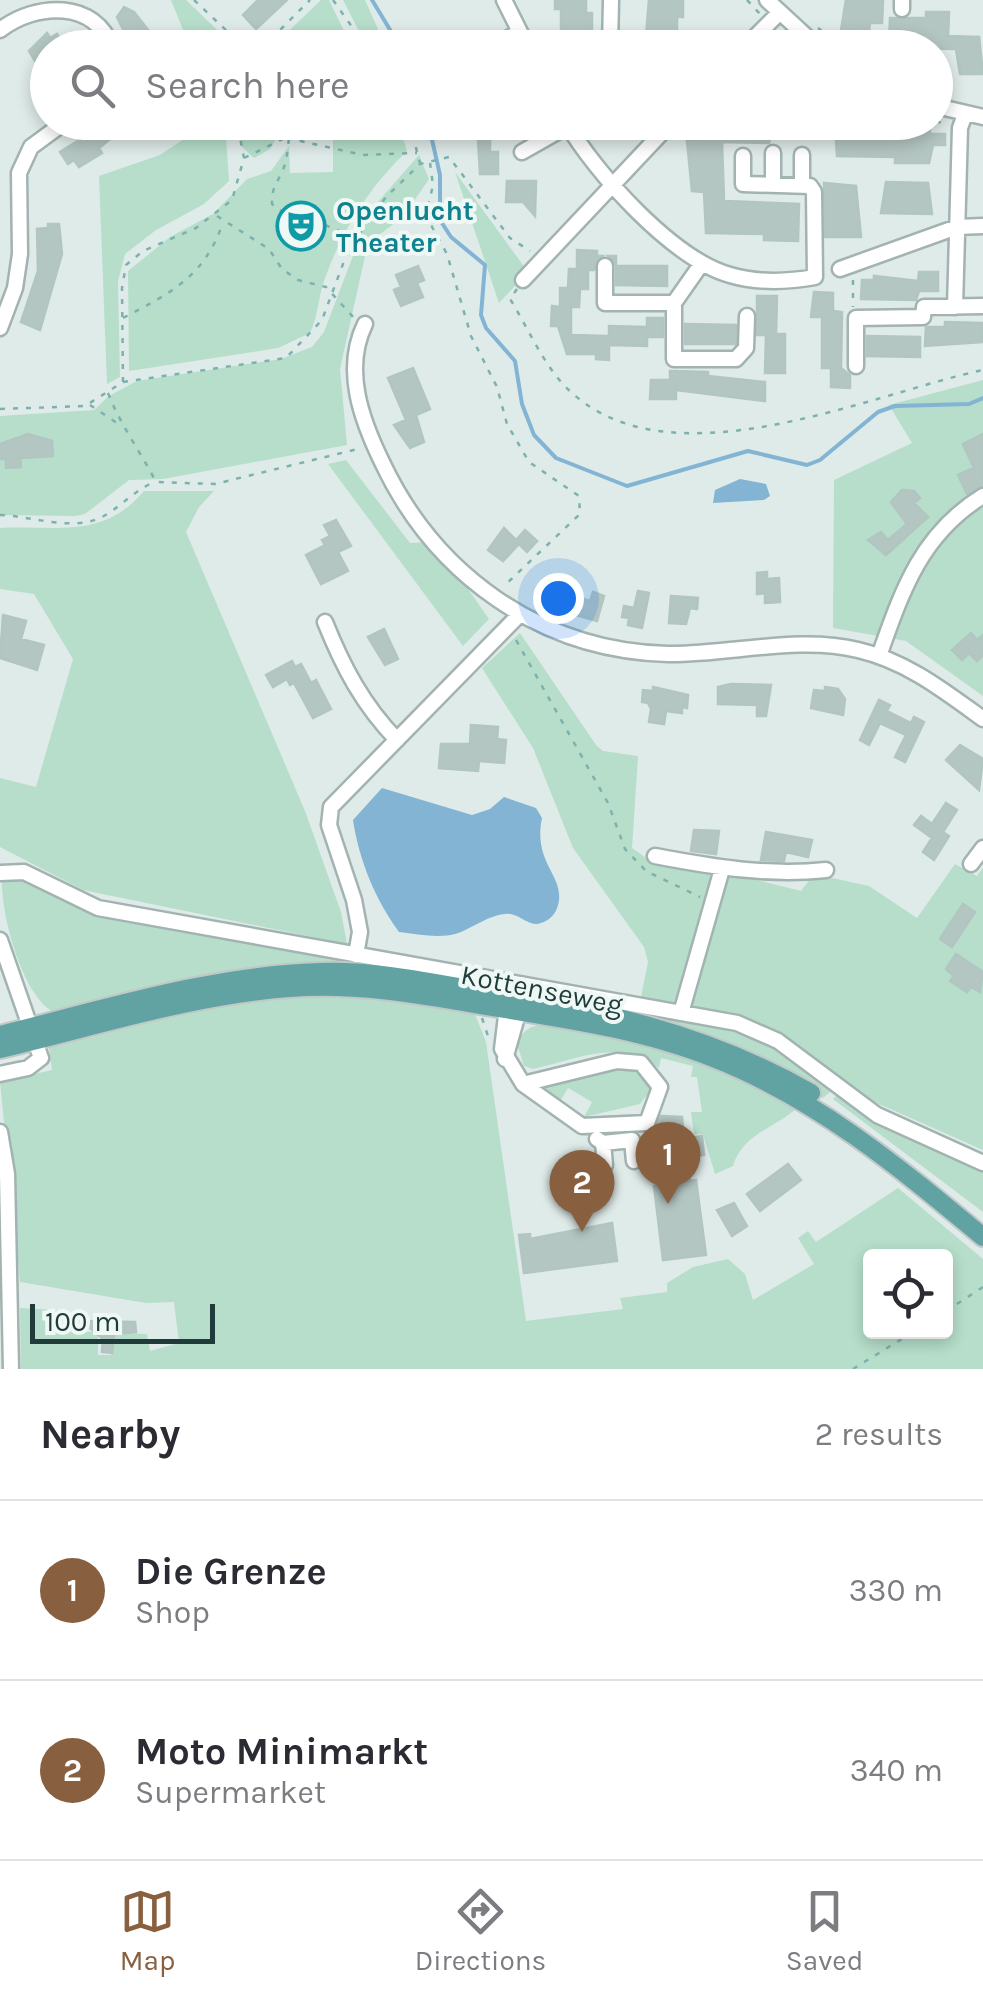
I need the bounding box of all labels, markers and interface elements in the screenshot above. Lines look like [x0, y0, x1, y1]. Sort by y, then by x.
search box [30, 30, 953, 140]
icon: search [65, 58, 120, 113]
text: Search here [145, 63, 349, 108]
place label: Openlucht Theater [336, 194, 474, 259]
theatre icon: Openlucht Theater [275, 200, 327, 252]
your location [533, 573, 584, 624]
street label: Kottenseweg [458, 958, 626, 1021]
pin: 1 [636, 1122, 700, 1204]
pin: 2 [550, 1150, 614, 1232]
map controls [863, 1249, 953, 1339]
button: locate [863, 1249, 953, 1339]
scale bar [30, 1299, 215, 1344]
text: 100 m [45, 1305, 120, 1338]
text: Nearby [40, 1409, 180, 1459]
text: 2 results [815, 1416, 943, 1453]
text: Die Grenze [135, 1549, 327, 1594]
text: 1 [67, 1572, 78, 1609]
text: 330 m [849, 1572, 943, 1609]
text: Shop [135, 1594, 210, 1631]
text: Moto Minimarkt [135, 1729, 428, 1774]
text: 2 [63, 1752, 82, 1789]
text: 340 m [850, 1752, 943, 1789]
text: Supermarket [135, 1774, 326, 1811]
tab: Map [120, 1884, 175, 1977]
tab: Directions [415, 1884, 546, 1977]
tab: Saved [786, 1884, 863, 1977]

